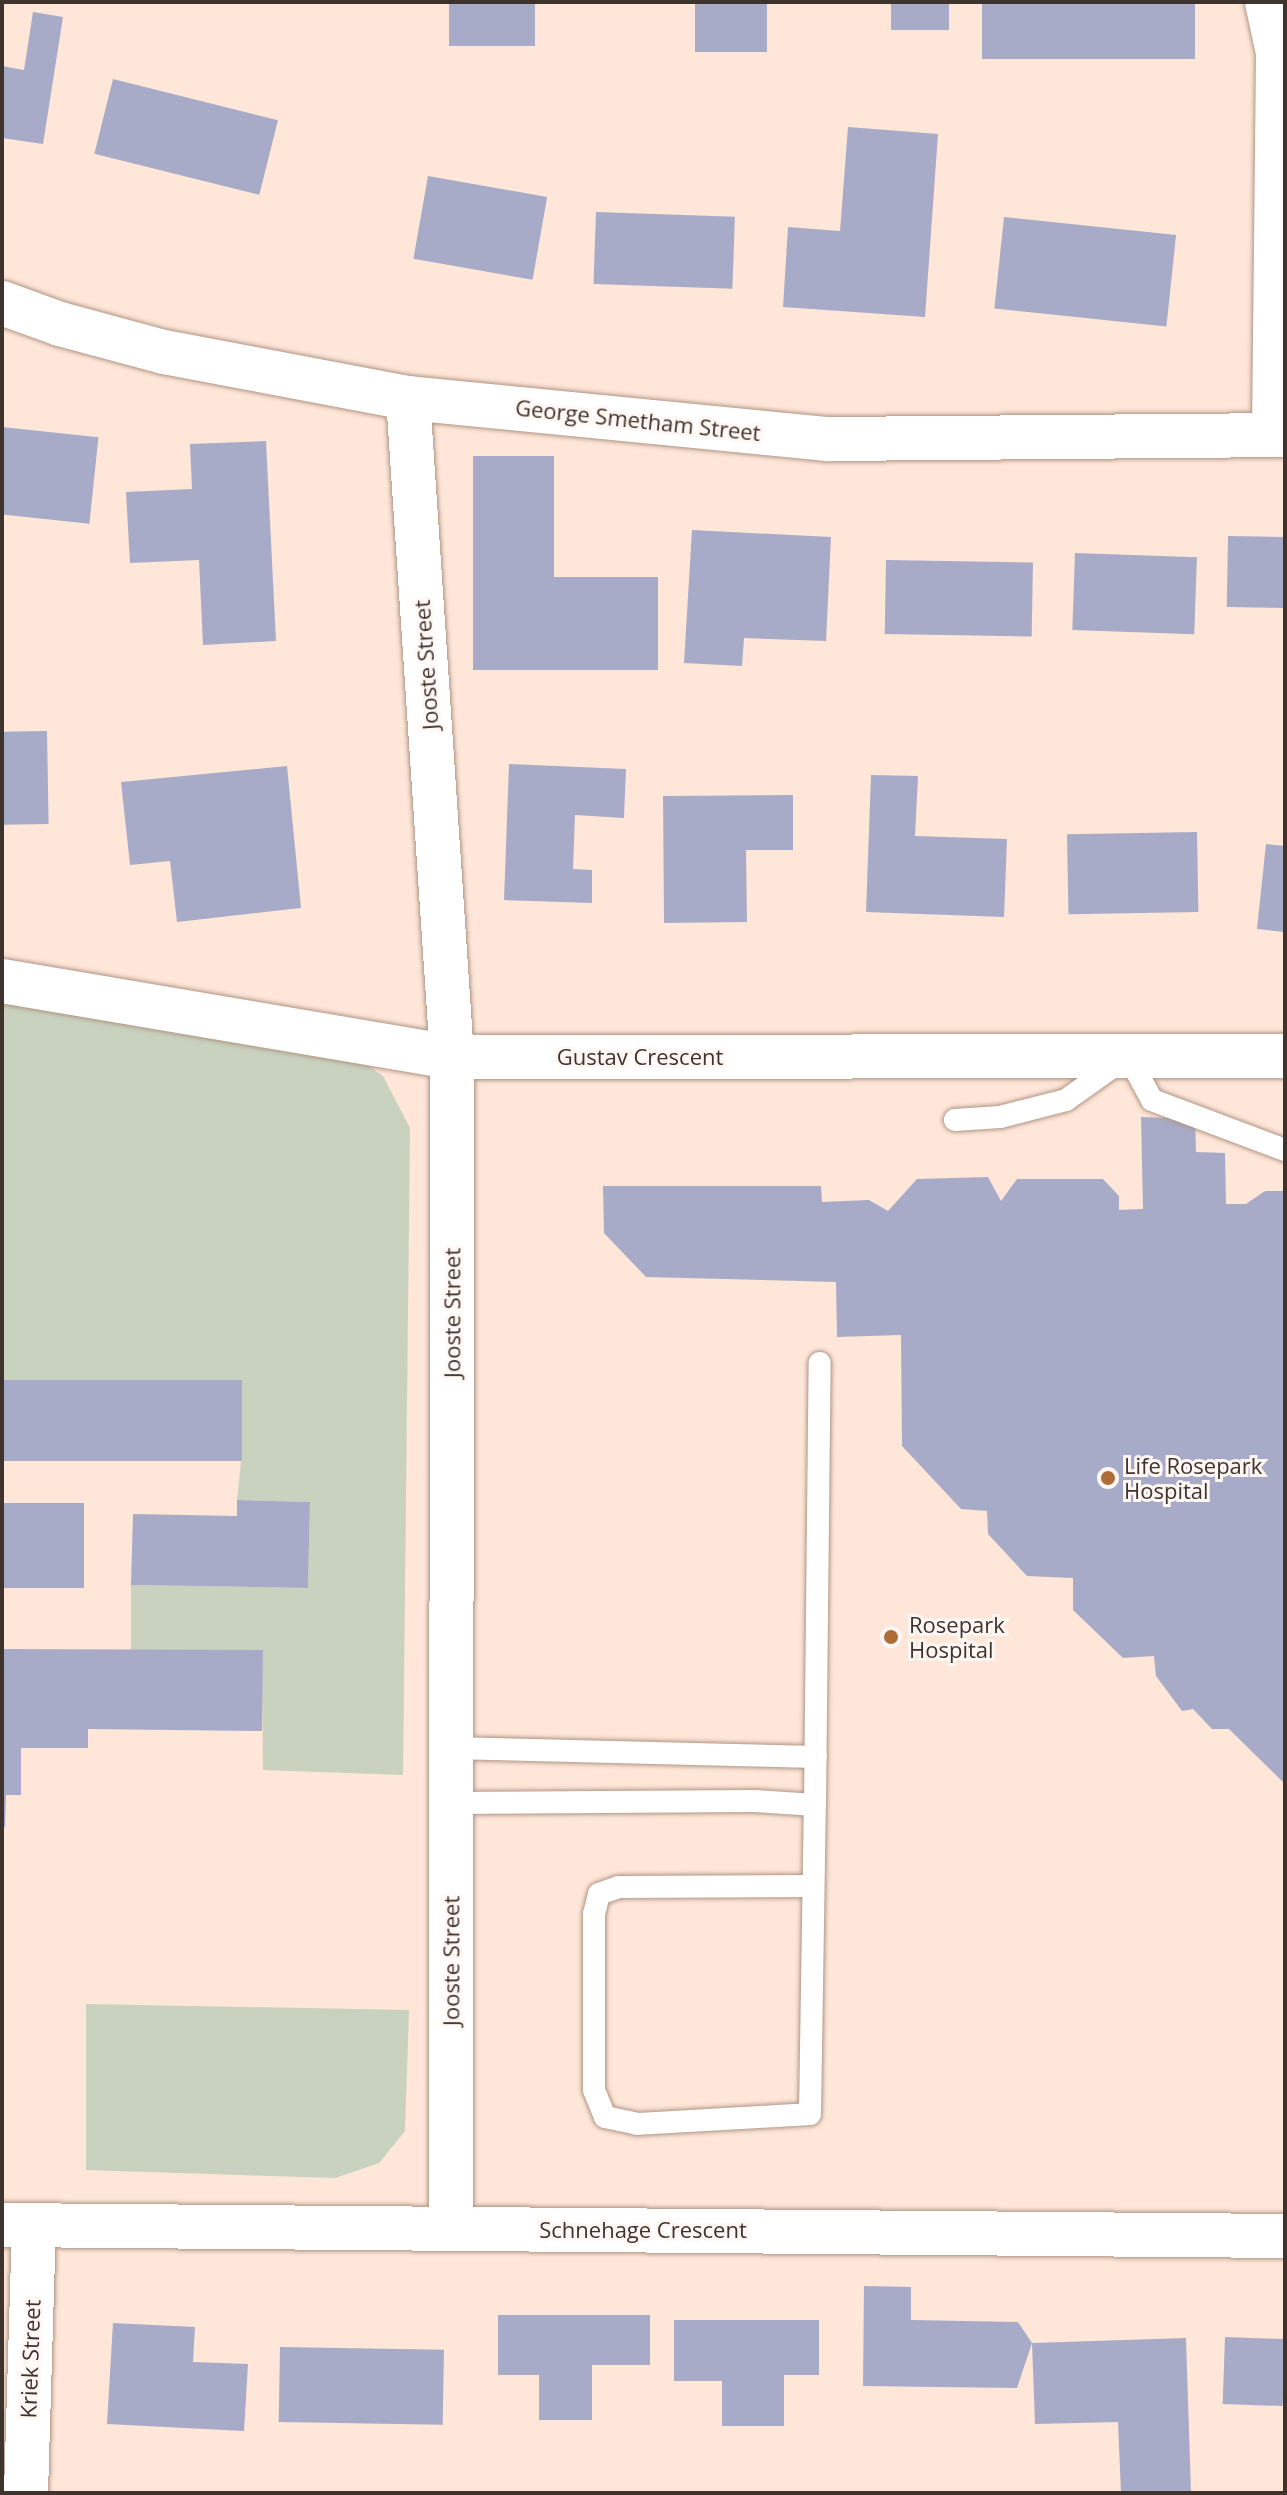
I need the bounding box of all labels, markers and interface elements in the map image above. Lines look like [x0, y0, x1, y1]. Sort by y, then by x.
street label: George Smetham Street [514, 394, 762, 446]
street label: Jooste Street [408, 599, 444, 731]
street label: Gustav Crescent [557, 1044, 723, 1070]
street label: Jooste Street [439, 1248, 465, 1378]
place label: Life Rosepark Hospital [1124, 1452, 1262, 1504]
marker: Life Rosepark Hospital [1099, 1469, 1117, 1487]
place label: Rosepark Hospital [909, 1611, 1005, 1662]
marker: Rosepark Hospital [880, 1626, 902, 1648]
street label: Jooste Street [438, 1896, 464, 2026]
street label: Schnehage Crescent [539, 2217, 747, 2243]
street label: Kriek Street [15, 2299, 45, 2419]

